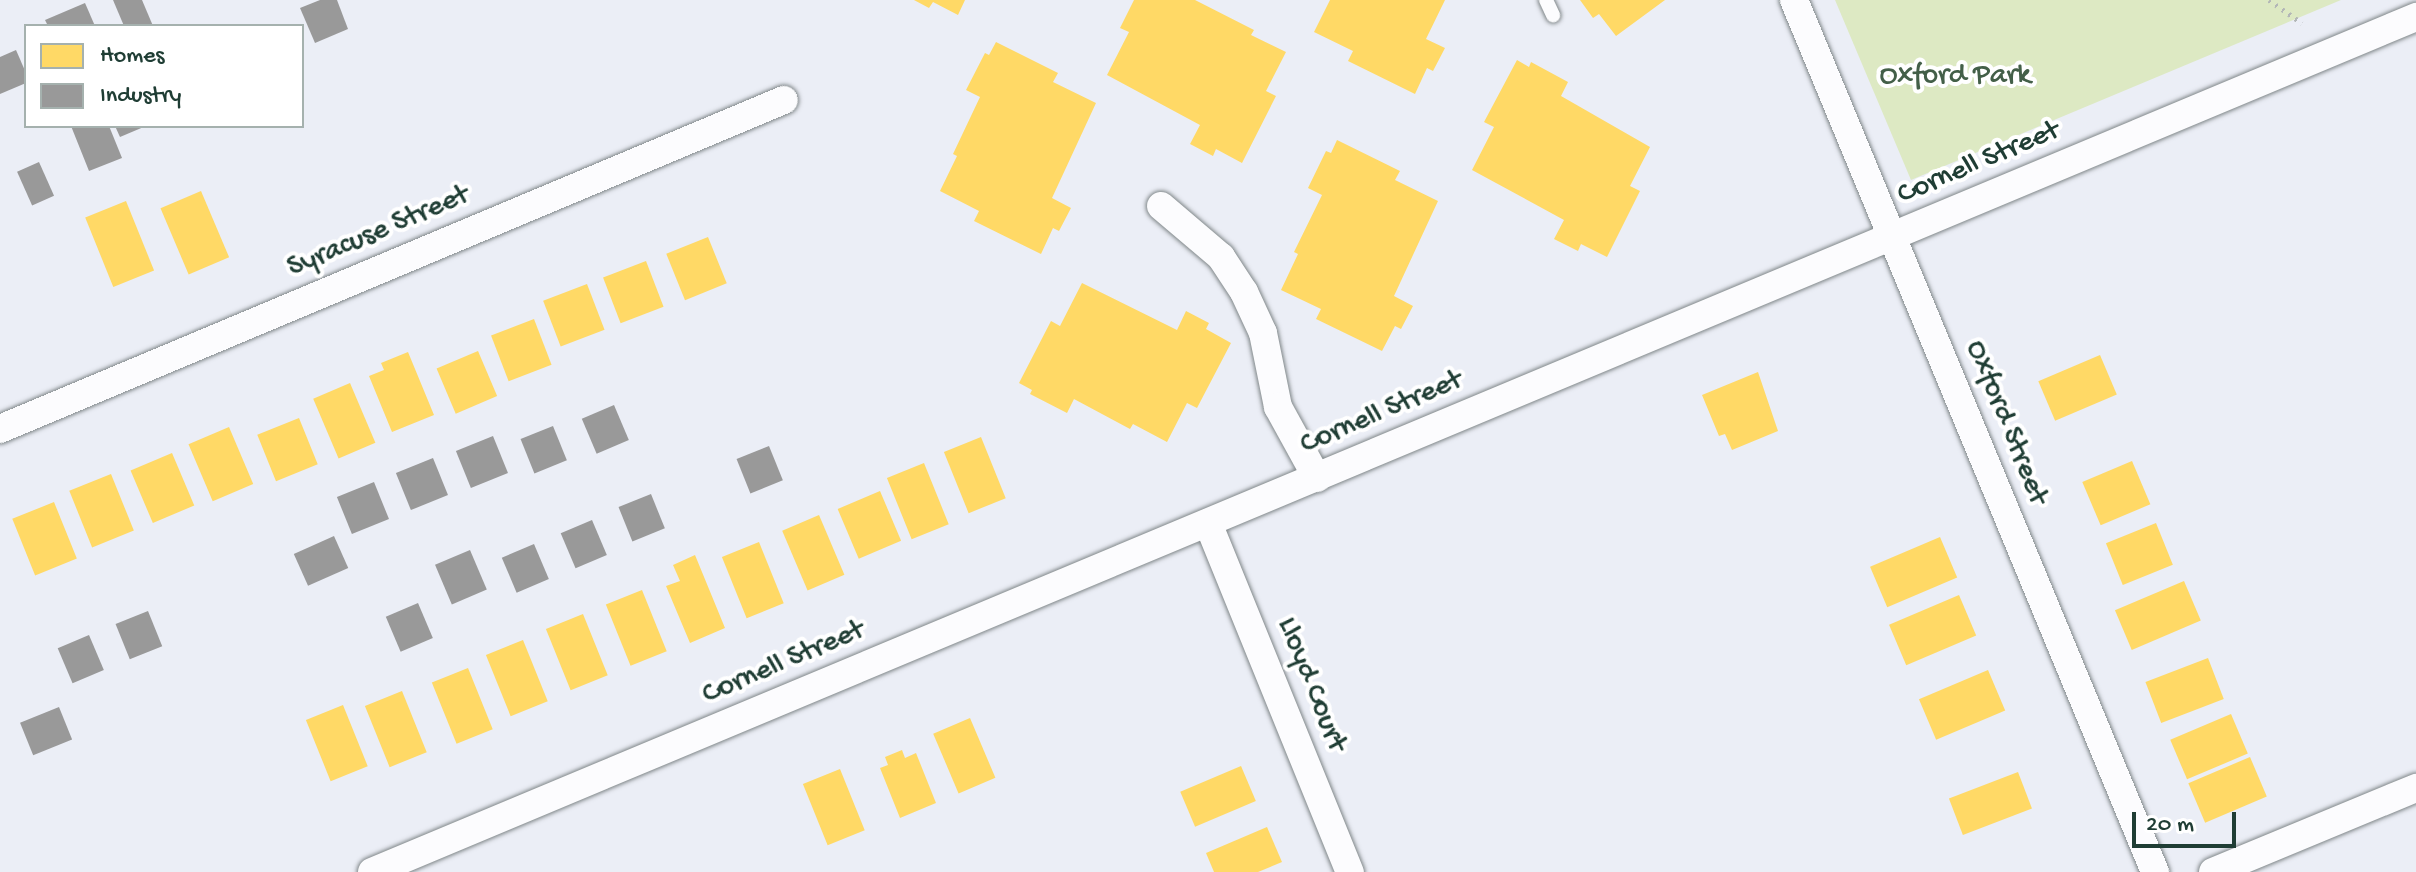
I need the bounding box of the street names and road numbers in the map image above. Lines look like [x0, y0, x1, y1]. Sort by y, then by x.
street label: Cornell Street [1893, 114, 2065, 214]
street label: Syracuse Street [283, 179, 475, 287]
street label: Oxford Street [1956, 336, 2054, 510]
street label: Cornell Street [1296, 364, 1468, 464]
street label: Lloyd Court [1267, 613, 1353, 757]
street label: Cornell Street [698, 614, 870, 714]

